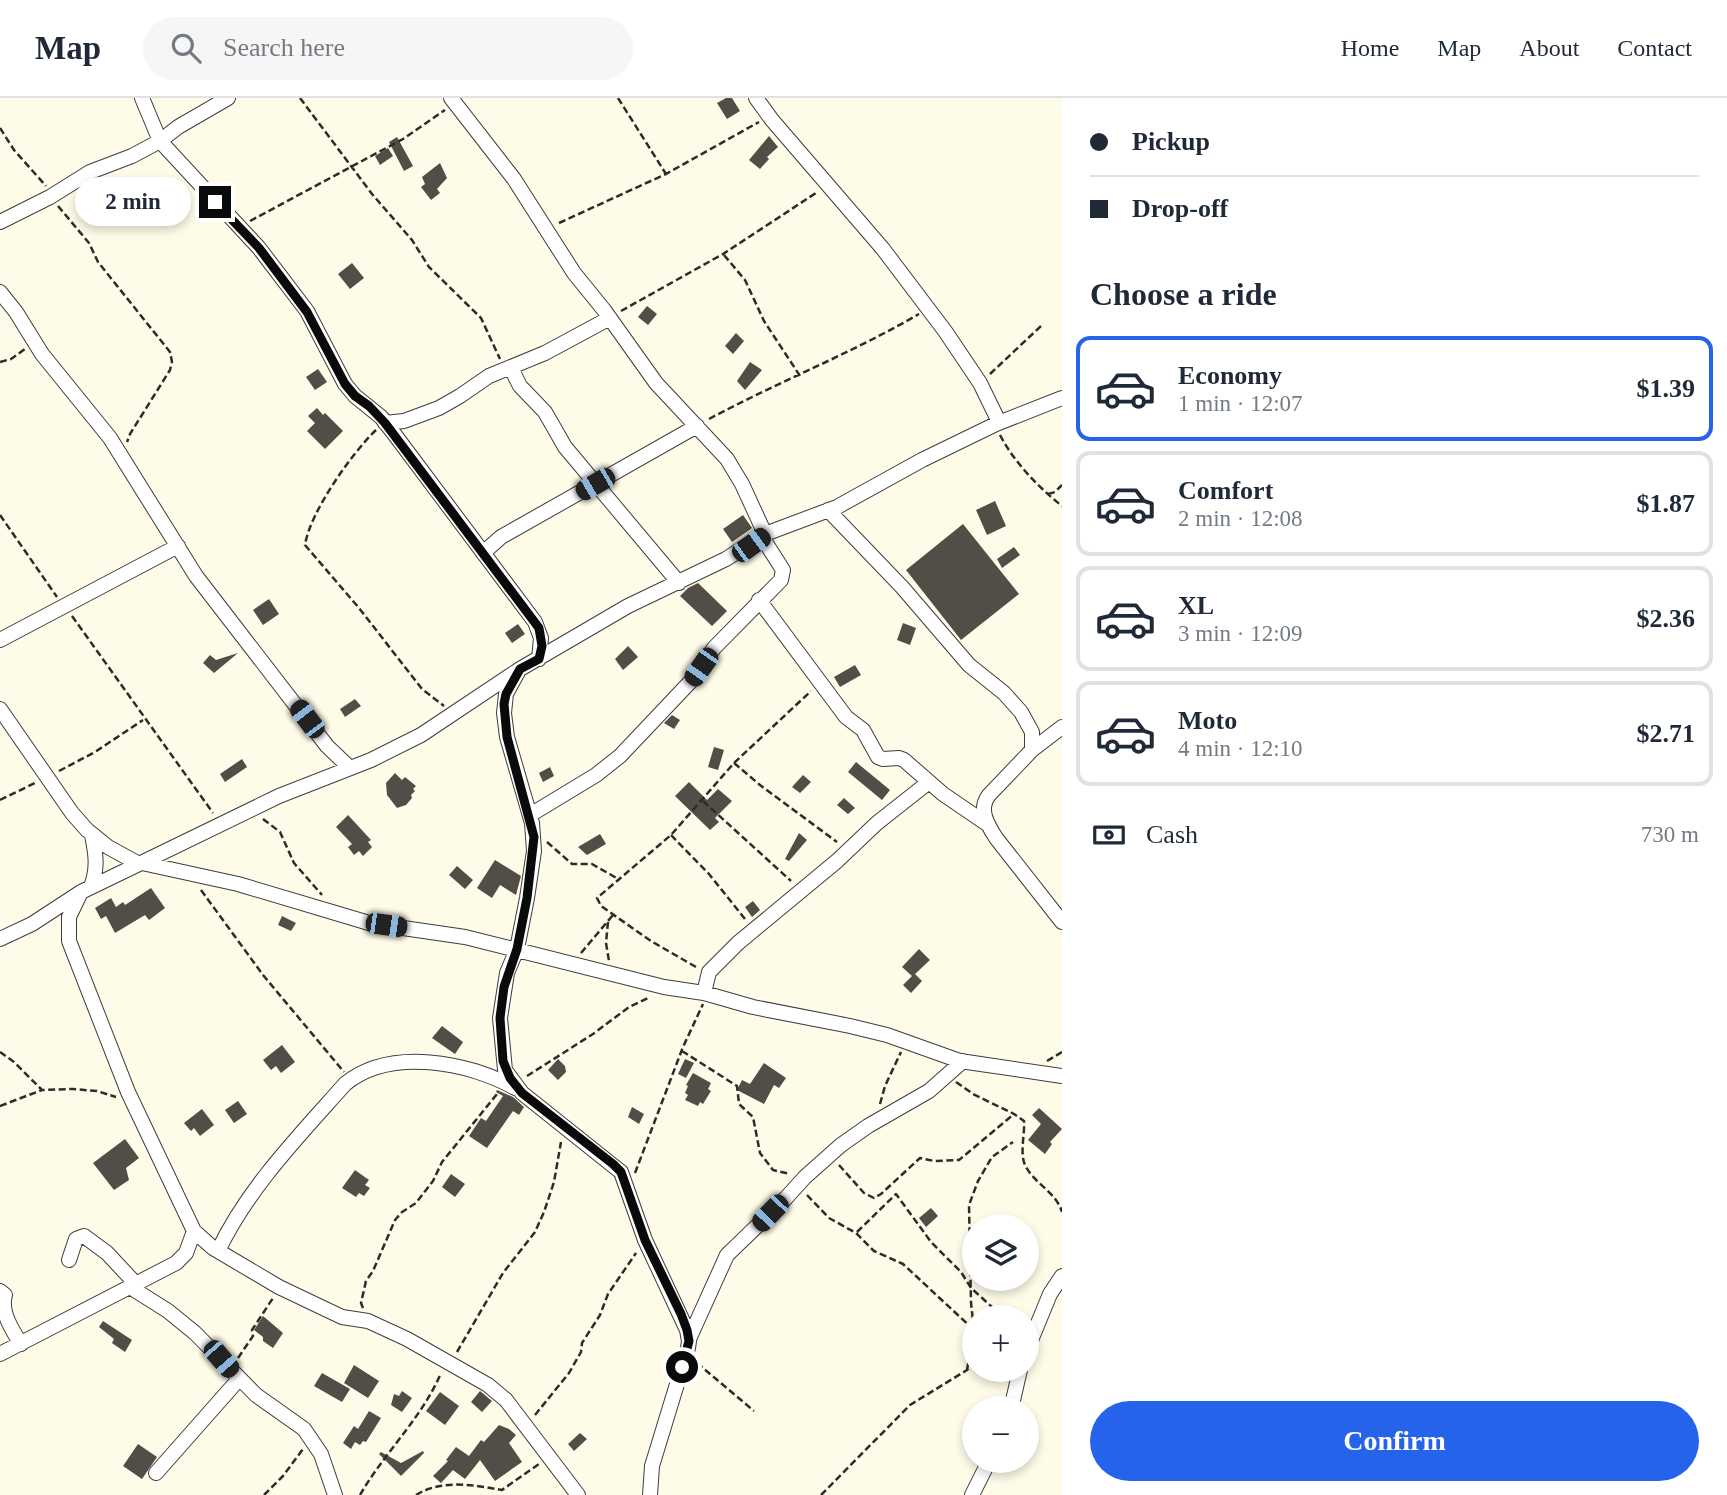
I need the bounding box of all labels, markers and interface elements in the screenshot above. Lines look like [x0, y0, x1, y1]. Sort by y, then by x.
search box [143, 17, 633, 80]
icon: search [167, 29, 205, 67]
text: Map [35, 30, 101, 66]
text: Search here [223, 33, 345, 62]
text: Home [1341, 35, 1399, 61]
text: Map [1437, 35, 1481, 61]
text: About [1519, 35, 1579, 61]
text: Contact [1617, 35, 1692, 61]
text: Pickup [1132, 127, 1210, 156]
callout: 2 min [75, 178, 190, 226]
route end [199, 186, 231, 218]
text: 2 min [105, 189, 161, 214]
text: Drop-off [1132, 194, 1228, 223]
text: Choose a ride [1090, 276, 1277, 312]
icon: car [1094, 357, 1157, 420]
text: Economy [1178, 361, 1282, 390]
text: $1.39 [1637, 374, 1695, 403]
text: 1 min · 12:07 [1178, 391, 1303, 416]
car [572, 464, 619, 504]
icon: car [1094, 472, 1157, 535]
text: Comfort [1178, 476, 1273, 505]
text: $1.87 [1637, 489, 1695, 518]
text: 2 min · 12:08 [1178, 506, 1303, 531]
car [728, 524, 775, 566]
icon: car [1094, 587, 1157, 650]
text: XL [1178, 591, 1214, 620]
text: $2.36 [1637, 604, 1695, 633]
text: 3 min · 12:09 [1178, 621, 1303, 646]
car [681, 644, 722, 690]
car [286, 696, 329, 742]
icon: car [1094, 702, 1157, 765]
text: Moto [1178, 706, 1237, 735]
text: $2.71 [1637, 719, 1695, 748]
text: 4 min · 12:10 [1178, 736, 1303, 761]
icon: cash [1090, 816, 1128, 854]
text: Cash [1146, 820, 1198, 849]
text: 730 m [1641, 822, 1699, 847]
car [364, 912, 409, 938]
car [748, 1191, 793, 1235]
map controls [962, 1214, 1039, 1473]
button: layers [962, 1214, 1039, 1291]
button: + [962, 1305, 1039, 1382]
car [200, 1336, 243, 1382]
route start [666, 1351, 698, 1383]
button: − [962, 1396, 1039, 1473]
button: Confirm [1090, 1401, 1699, 1481]

